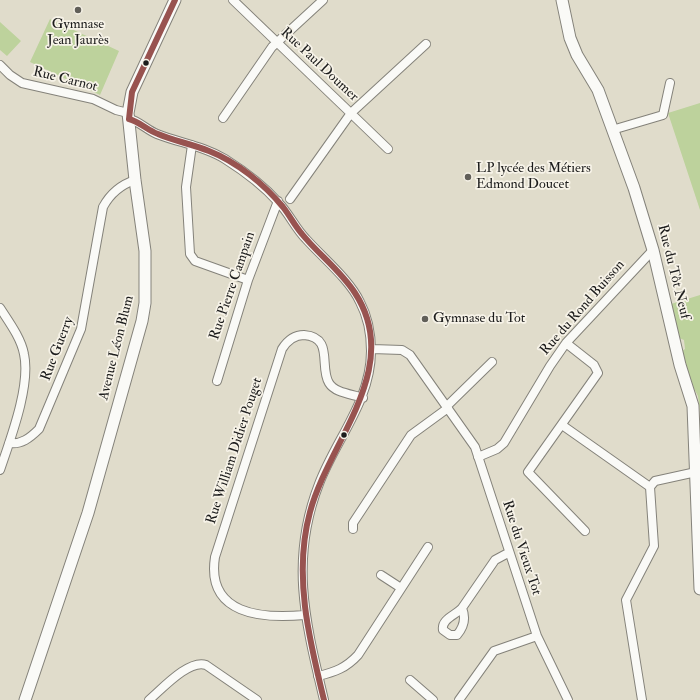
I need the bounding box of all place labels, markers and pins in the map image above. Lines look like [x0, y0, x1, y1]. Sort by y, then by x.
marker: Gymnase Jean Jaurès [73, 5, 83, 15]
place label: Gymnase Jean Jaurès [47, 17, 109, 50]
unlabelled marker [141, 58, 151, 68]
place label: LP lycée des Métiers Edmond Doucet [476, 161, 591, 194]
marker: LP lycée des Métiers Edmond Doucet [463, 172, 473, 182]
place label: Gymnase du Tot [433, 311, 525, 327]
marker: Gymnase du Tot [420, 314, 430, 324]
unlabelled marker [339, 430, 349, 440]

